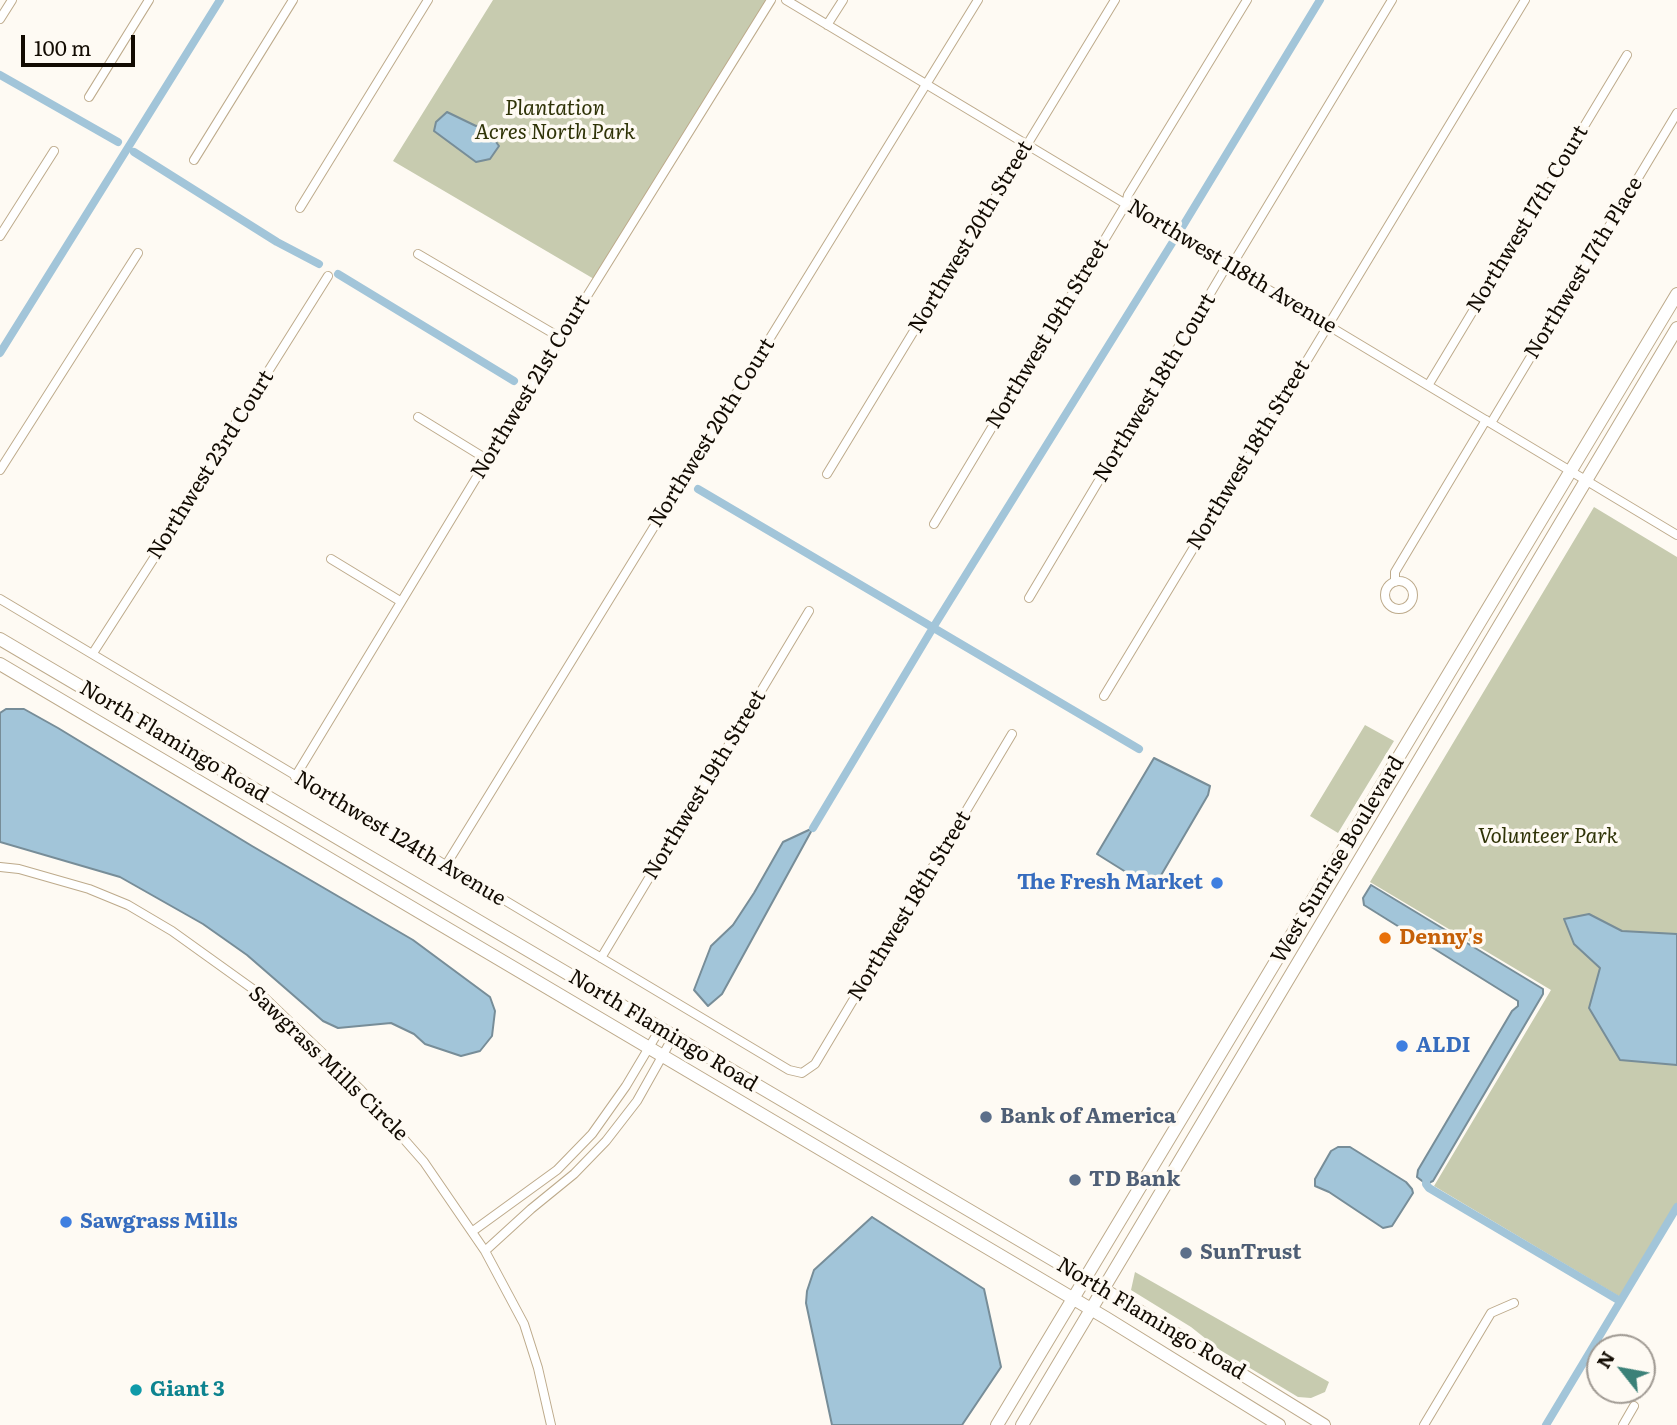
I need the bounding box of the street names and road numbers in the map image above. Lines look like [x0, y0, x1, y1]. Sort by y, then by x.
street label: Northwest 17th Court [1462, 121, 1594, 317]
street label: Northwest 20th Street [904, 136, 1038, 338]
street label: Northwest 17th Place [1520, 172, 1648, 364]
street label: Northwest 118th Avenue [1123, 195, 1341, 339]
street label: Northwest 19th Street [981, 235, 1115, 433]
street label: Northwest 18th Court [1089, 289, 1221, 487]
street label: Northwest 21st Court [466, 290, 596, 484]
street label: Northwest 20th Court [643, 334, 781, 532]
street label: Northwest 18th Street [1182, 355, 1316, 555]
street label: Northwest 23rd Court [143, 366, 279, 564]
street label: North Flamingo Road [75, 676, 273, 808]
street label: Northwest 19th Street [638, 686, 772, 884]
street label: West Sunrise Boulevard [1266, 752, 1410, 968]
street label: Northwest 124th Avenue [290, 766, 510, 912]
street label: Northwest 18th Street [843, 806, 977, 1006]
street label: North Flamingo Road [564, 965, 762, 1097]
street label: Sawgrass Mills Circle [243, 981, 413, 1147]
street label: North Flamingo Road [1052, 1253, 1250, 1385]

